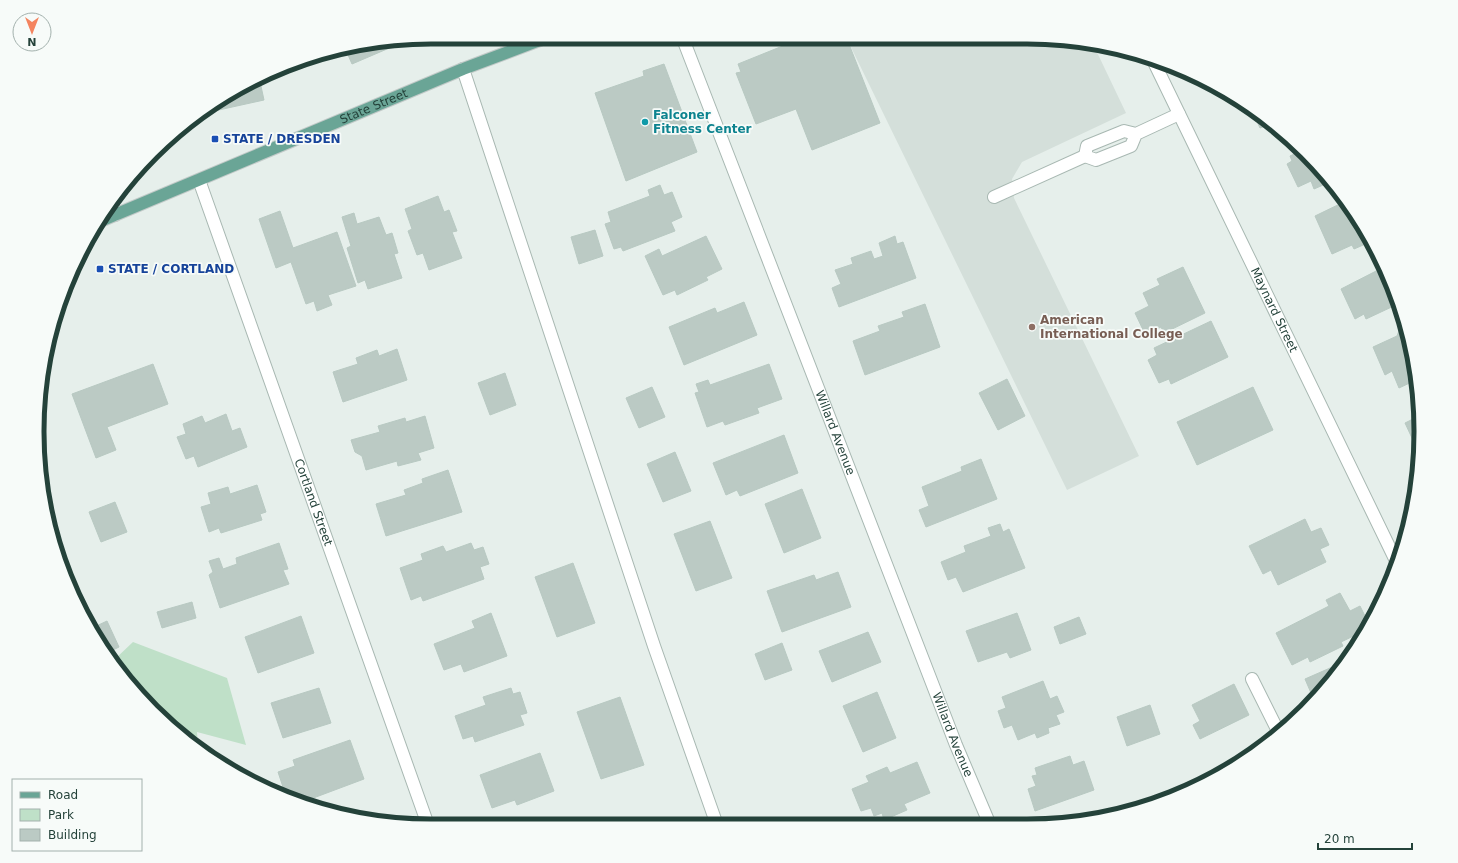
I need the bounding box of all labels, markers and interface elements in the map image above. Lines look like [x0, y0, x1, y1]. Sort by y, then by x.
north arrow [12, 12, 52, 52]
text: N [27, 35, 37, 48]
street label: State Street [338, 86, 410, 127]
place label: Falconer Fitness Center [653, 108, 752, 136]
marker: Falconer Fitness Center [640, 117, 650, 127]
place label: STATE / DRESDEN [223, 132, 341, 146]
marker: STATE / DRESDEN [210, 134, 220, 144]
place label: STATE / CORTLAND [108, 262, 234, 276]
marker: STATE / CORTLAND [95, 264, 105, 274]
street label: Maynard Street [1248, 265, 1301, 355]
place label: American International College [1040, 313, 1183, 341]
marker: American International College [1027, 322, 1037, 332]
street label: Willard Avenue [812, 388, 858, 477]
street label: Cortland Street [291, 457, 335, 548]
street label: Willard Avenue [929, 690, 976, 779]
legend [12, 779, 142, 851]
text: Road [48, 788, 78, 802]
text: Park [48, 808, 74, 822]
scale bar [1318, 825, 1412, 851]
text: Building [48, 828, 97, 842]
text: 20 m [1324, 832, 1355, 846]

